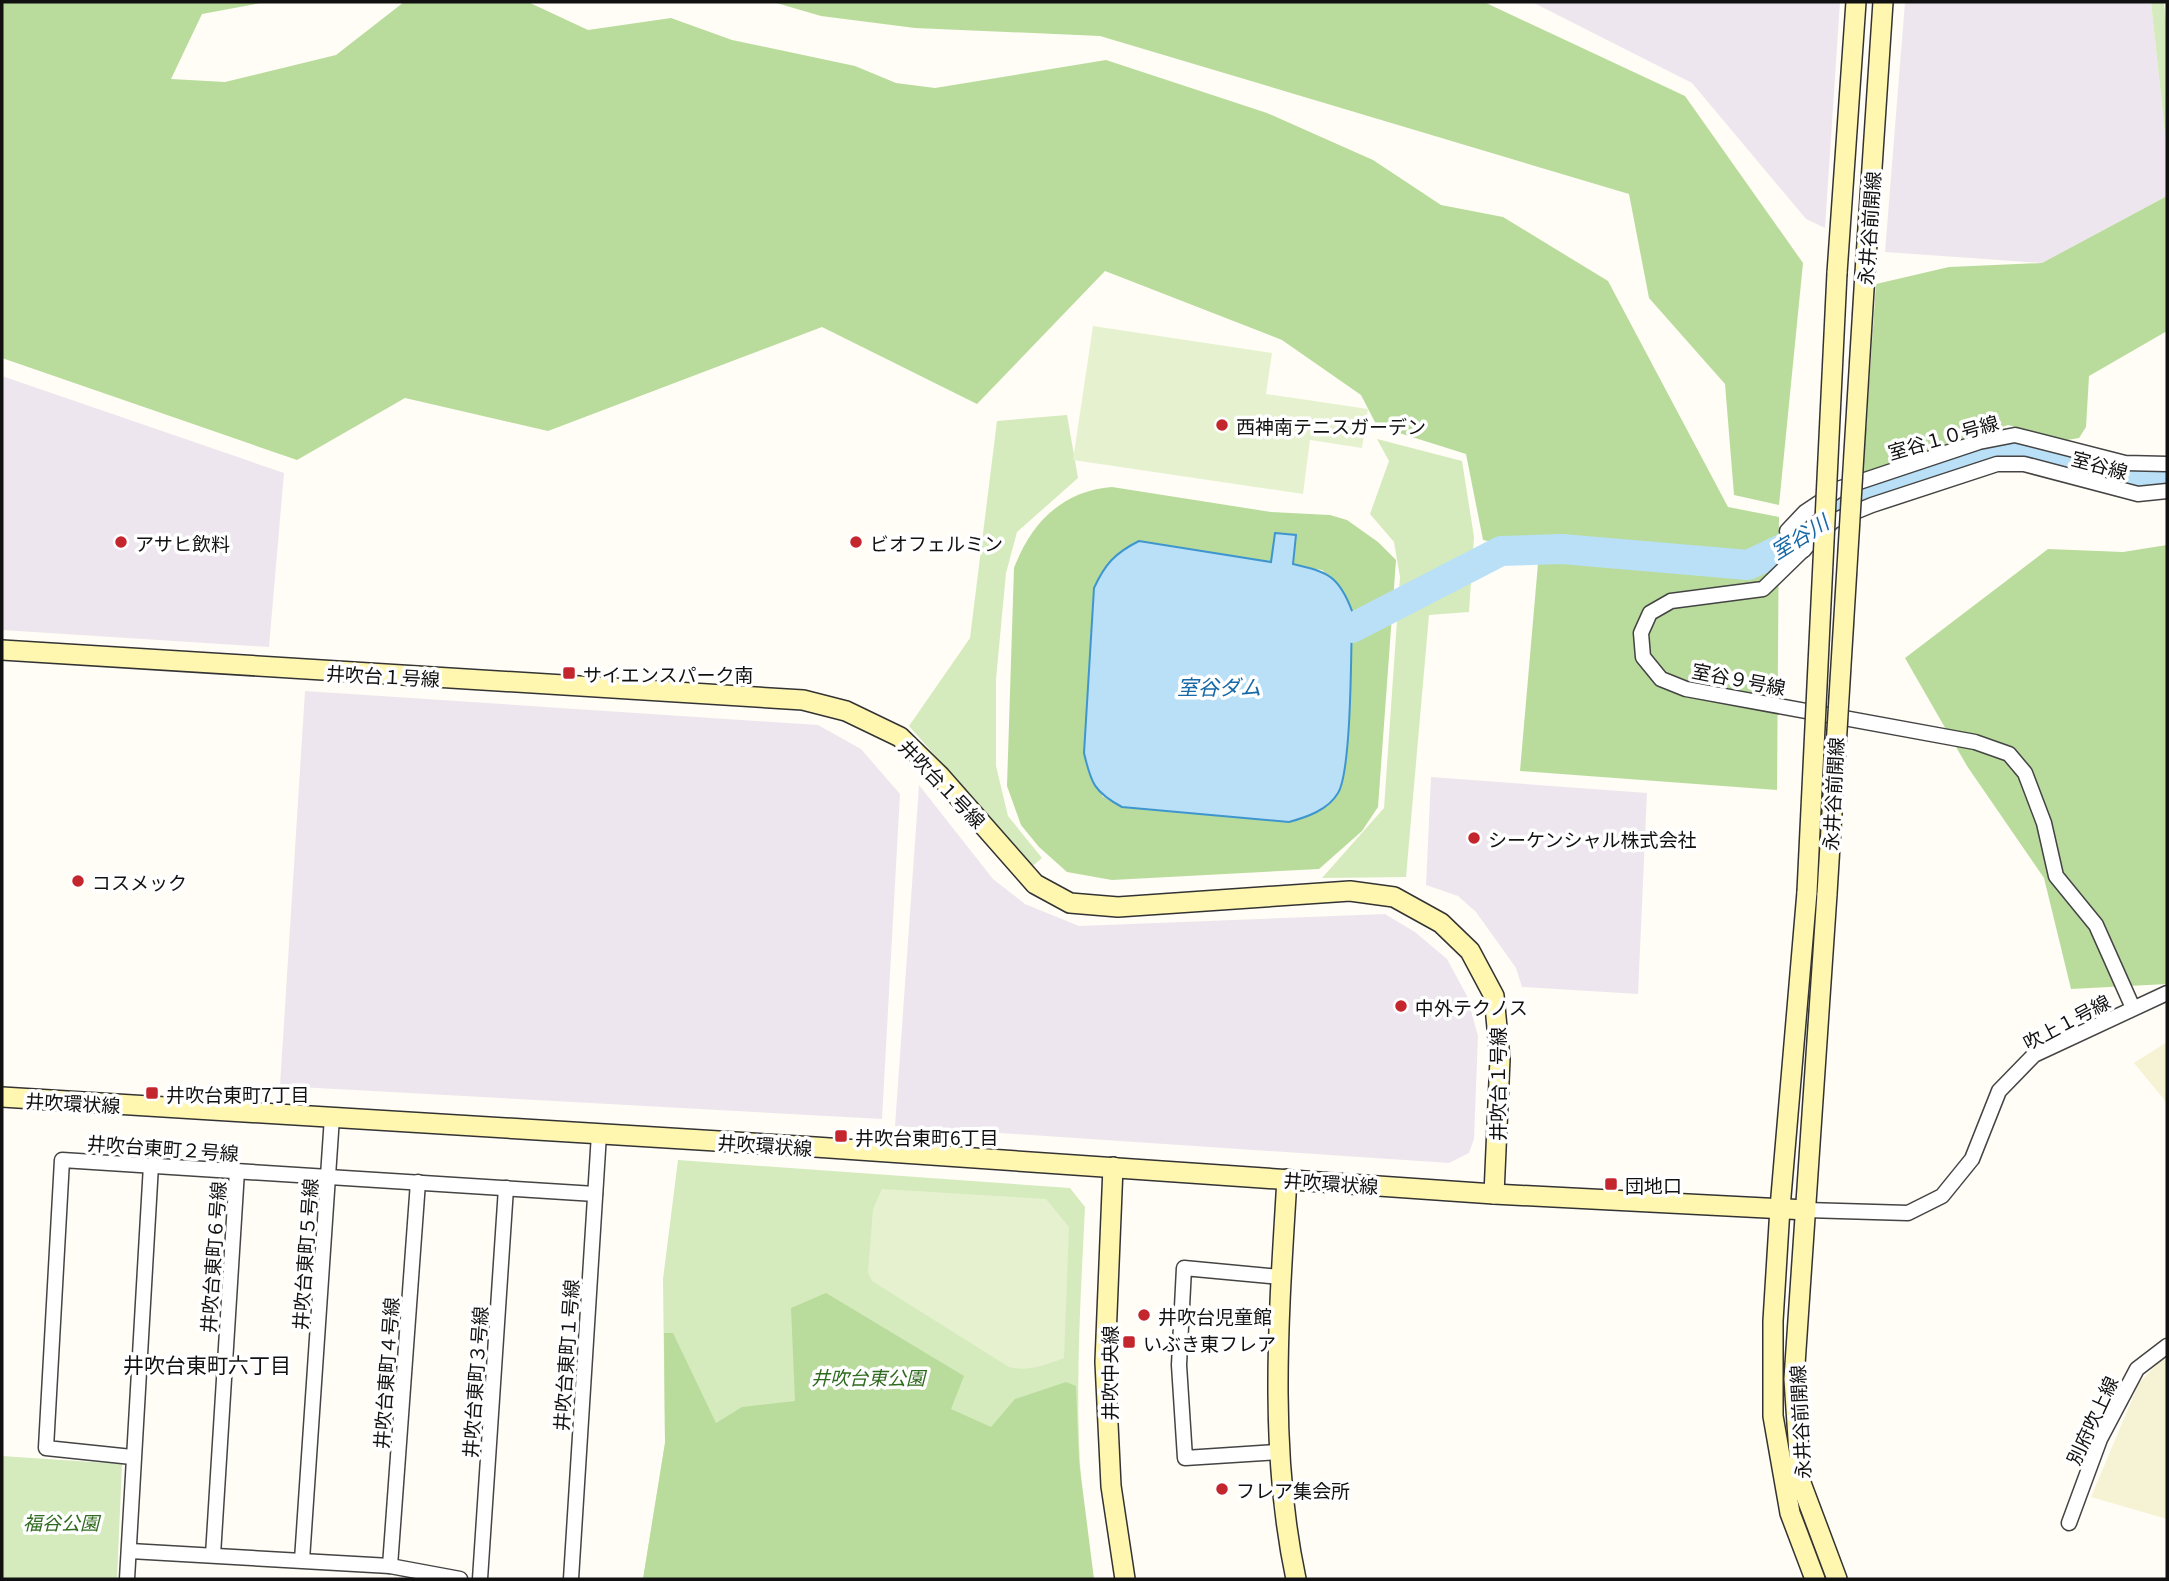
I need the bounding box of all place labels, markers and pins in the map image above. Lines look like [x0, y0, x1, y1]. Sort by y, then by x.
place label: 西神南テニスガーデン [1236, 412, 1426, 439]
marker: 西神南テニスガーデン [1214, 417, 1230, 433]
place label: アサヒ飲料 [135, 529, 230, 556]
place label: ビオフェルミン [870, 529, 1003, 556]
marker: アサヒ飲料 [113, 534, 129, 550]
marker: ビオフェルミン [848, 534, 864, 550]
place label: サイエンスパーク南 [583, 660, 753, 687]
marker: サイエンスパーク南 [561, 665, 577, 681]
place label: シーケンシャル株式会社 [1488, 825, 1696, 852]
marker: シーケンシャル株式会社 [1466, 830, 1482, 846]
place label: コスメック [92, 868, 187, 895]
marker: コスメック [70, 873, 86, 889]
place label: 中外テクノス [1415, 993, 1528, 1020]
marker: 中外テクノス [1393, 998, 1409, 1014]
place label: 井吹台東町7丁目 [166, 1080, 310, 1107]
marker: 井吹台東町7丁目 [144, 1085, 160, 1101]
place label: 井吹台東町6丁目 [855, 1123, 999, 1150]
marker: 井吹台東町6丁目 [833, 1128, 849, 1144]
place label: 団地口 [1625, 1171, 1682, 1198]
marker: 団地口 [1603, 1176, 1619, 1192]
place label: 井吹台児童館 [1158, 1302, 1272, 1329]
marker: 井吹台児童館 [1136, 1307, 1152, 1323]
place label: いぶき東フレア [1143, 1329, 1276, 1356]
marker: いぶき東フレア [1121, 1334, 1137, 1350]
place label: フレア集会所 [1236, 1476, 1350, 1503]
marker: フレア集会所 [1214, 1481, 1230, 1497]

